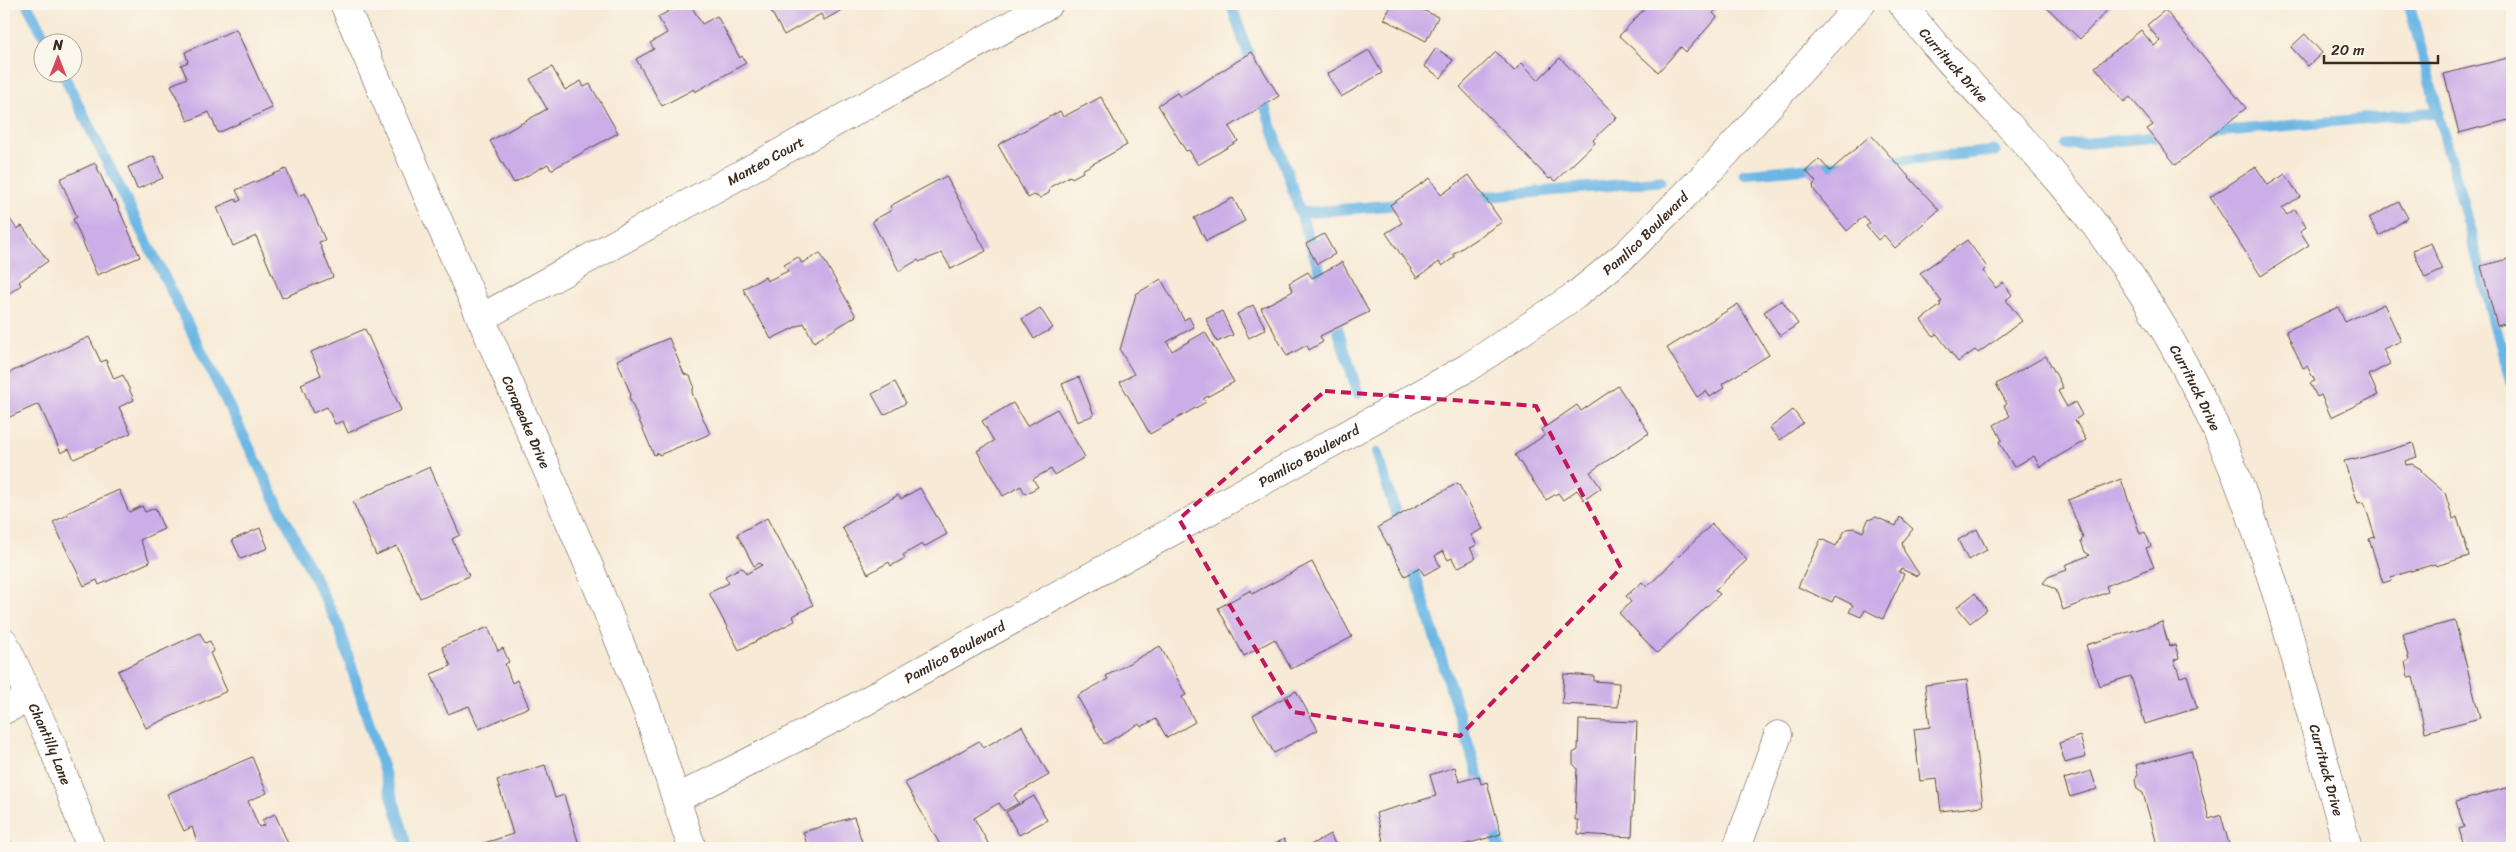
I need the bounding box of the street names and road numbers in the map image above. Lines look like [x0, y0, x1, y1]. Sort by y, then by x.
street label: Currituck Drive [1912, 22, 1994, 109]
street label: Manteo Court [722, 130, 809, 193]
street label: Pamlico Boulevard [1597, 185, 1696, 282]
street label: Currituck Drive [2162, 340, 2228, 435]
street label: Corapeake Drive [494, 371, 557, 473]
street label: Pamlico Boulevard [1254, 417, 1366, 494]
street label: Pamlico Boulevard [899, 613, 1012, 691]
street label: Chantilly Lane [21, 699, 78, 789]
street label: Currituck Drive [2302, 721, 2351, 819]

